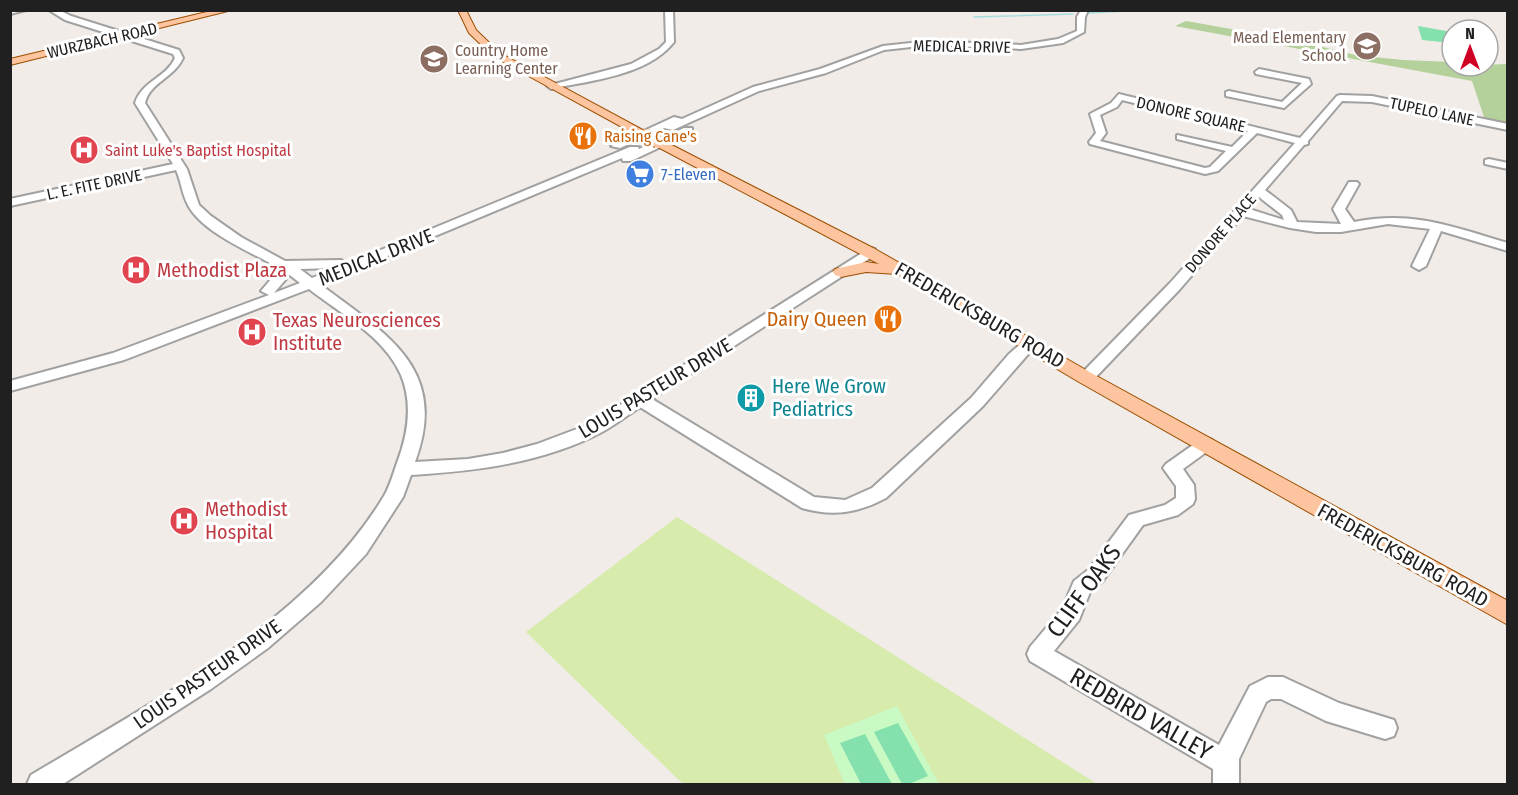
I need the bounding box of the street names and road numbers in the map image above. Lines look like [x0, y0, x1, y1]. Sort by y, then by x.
street label: WURZBACH ROAD [45, 19, 159, 62]
street label: MEDICAL DRIVE [913, 36, 1011, 57]
street label: DONORE SQUARE [1135, 93, 1247, 136]
street label: TUPELO LANE [1388, 93, 1476, 130]
street label: L. E. FITE DRIVE [45, 165, 143, 204]
street label: DONORE PLACE [1181, 190, 1260, 277]
street label: MEDICAL DRIVE [315, 223, 437, 291]
street label: FREDERICKSBURG ROAD [891, 257, 1069, 373]
street label: LOUIS PASTEUR DRIVE [574, 333, 736, 443]
street label: FREDERICKSBURG ROAD [1313, 498, 1493, 612]
street label: CLIFF OAKS [1041, 539, 1127, 643]
street label: LOUIS PASTEUR DRIVE [129, 614, 285, 734]
street label: REDBIRD VALLEY [1065, 662, 1217, 766]

